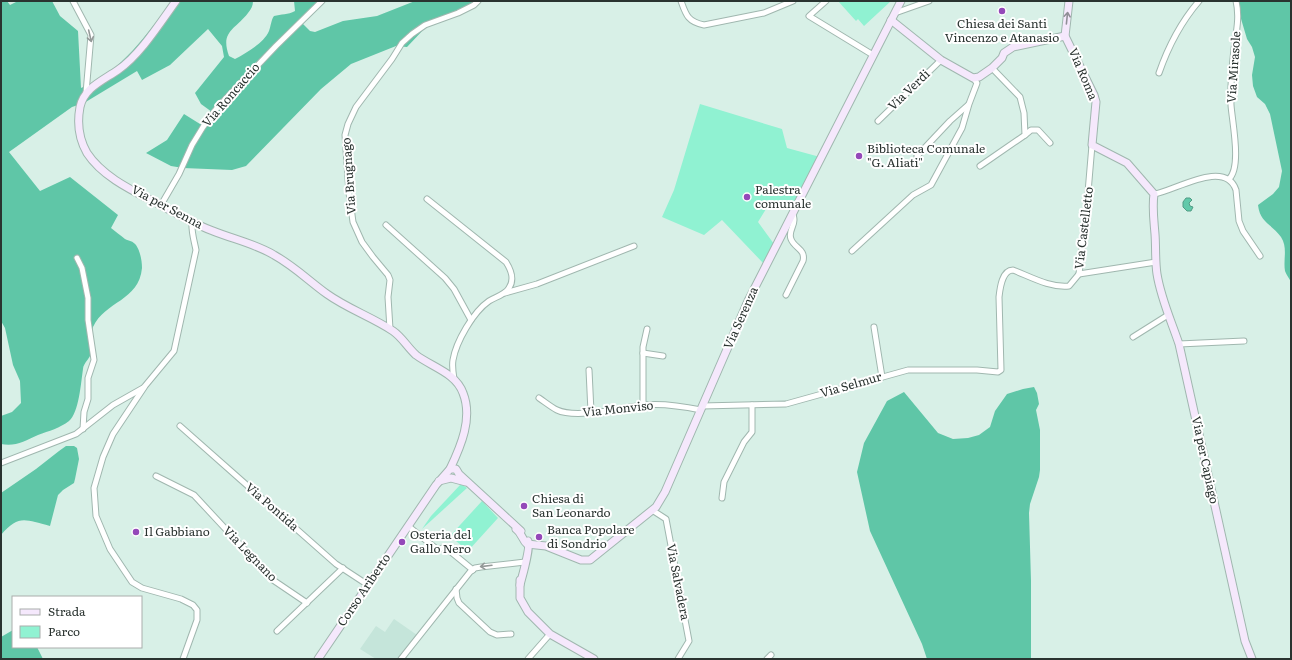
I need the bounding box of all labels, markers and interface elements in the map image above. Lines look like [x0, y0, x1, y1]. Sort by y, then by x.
marker: Chiesa dei Santi Vincenzo e Atanasio [997, 6, 1007, 16]
one-way arrow [1063, 12, 1071, 25]
place label: Chiesa dei Santi Vincenzo e Atanasio [945, 14, 1059, 46]
one-way arrow [86, 29, 94, 42]
street label: Via Mirasole [1222, 30, 1244, 103]
street label: Via Roma [1065, 45, 1103, 103]
street label: Via Roncaccio [197, 58, 263, 130]
street label: Via Verdi [883, 65, 933, 114]
street label: Via Brugnago [336, 137, 360, 215]
place label: Biblioteca Comunale "G. Aliati" [867, 139, 985, 171]
marker: Biblioteca Comunale "G. Aliati" [854, 151, 864, 161]
street label: Via per Senna [129, 180, 207, 233]
place label: Palestra comunale [755, 180, 811, 212]
street label: Via Castelletto [1069, 186, 1097, 270]
marker: Palestra comunale [742, 192, 752, 202]
street label: Via Serenza [718, 283, 762, 352]
street label: Via Selmur [818, 367, 884, 401]
street label: Via Monviso [582, 395, 654, 421]
street label: Via per Capiago [1188, 414, 1224, 505]
street label: Via Pontida [242, 478, 304, 535]
place label: Chiesa di San Leonardo [532, 489, 611, 521]
marker: Chiesa di San Leonardo [519, 501, 529, 511]
place label: Banca Popolare di Sondrio [547, 520, 635, 552]
street label: Via Legnano [219, 521, 282, 585]
place label: Il Gabbiano [144, 522, 210, 540]
place label: Osteria del Gallo Nero [410, 525, 471, 557]
marker: Il Gabbiano [131, 527, 141, 537]
marker: Banca Popolare di Sondrio [534, 532, 544, 542]
marker: Osteria del Gallo Nero [397, 537, 407, 547]
street label: Via Salvadera [663, 542, 695, 622]
street label: Corso Ariberto [332, 549, 394, 630]
one-way arrow [480, 562, 493, 570]
legend [12, 596, 142, 648]
text: Strada [48, 602, 86, 620]
text: Parco [48, 622, 80, 640]

